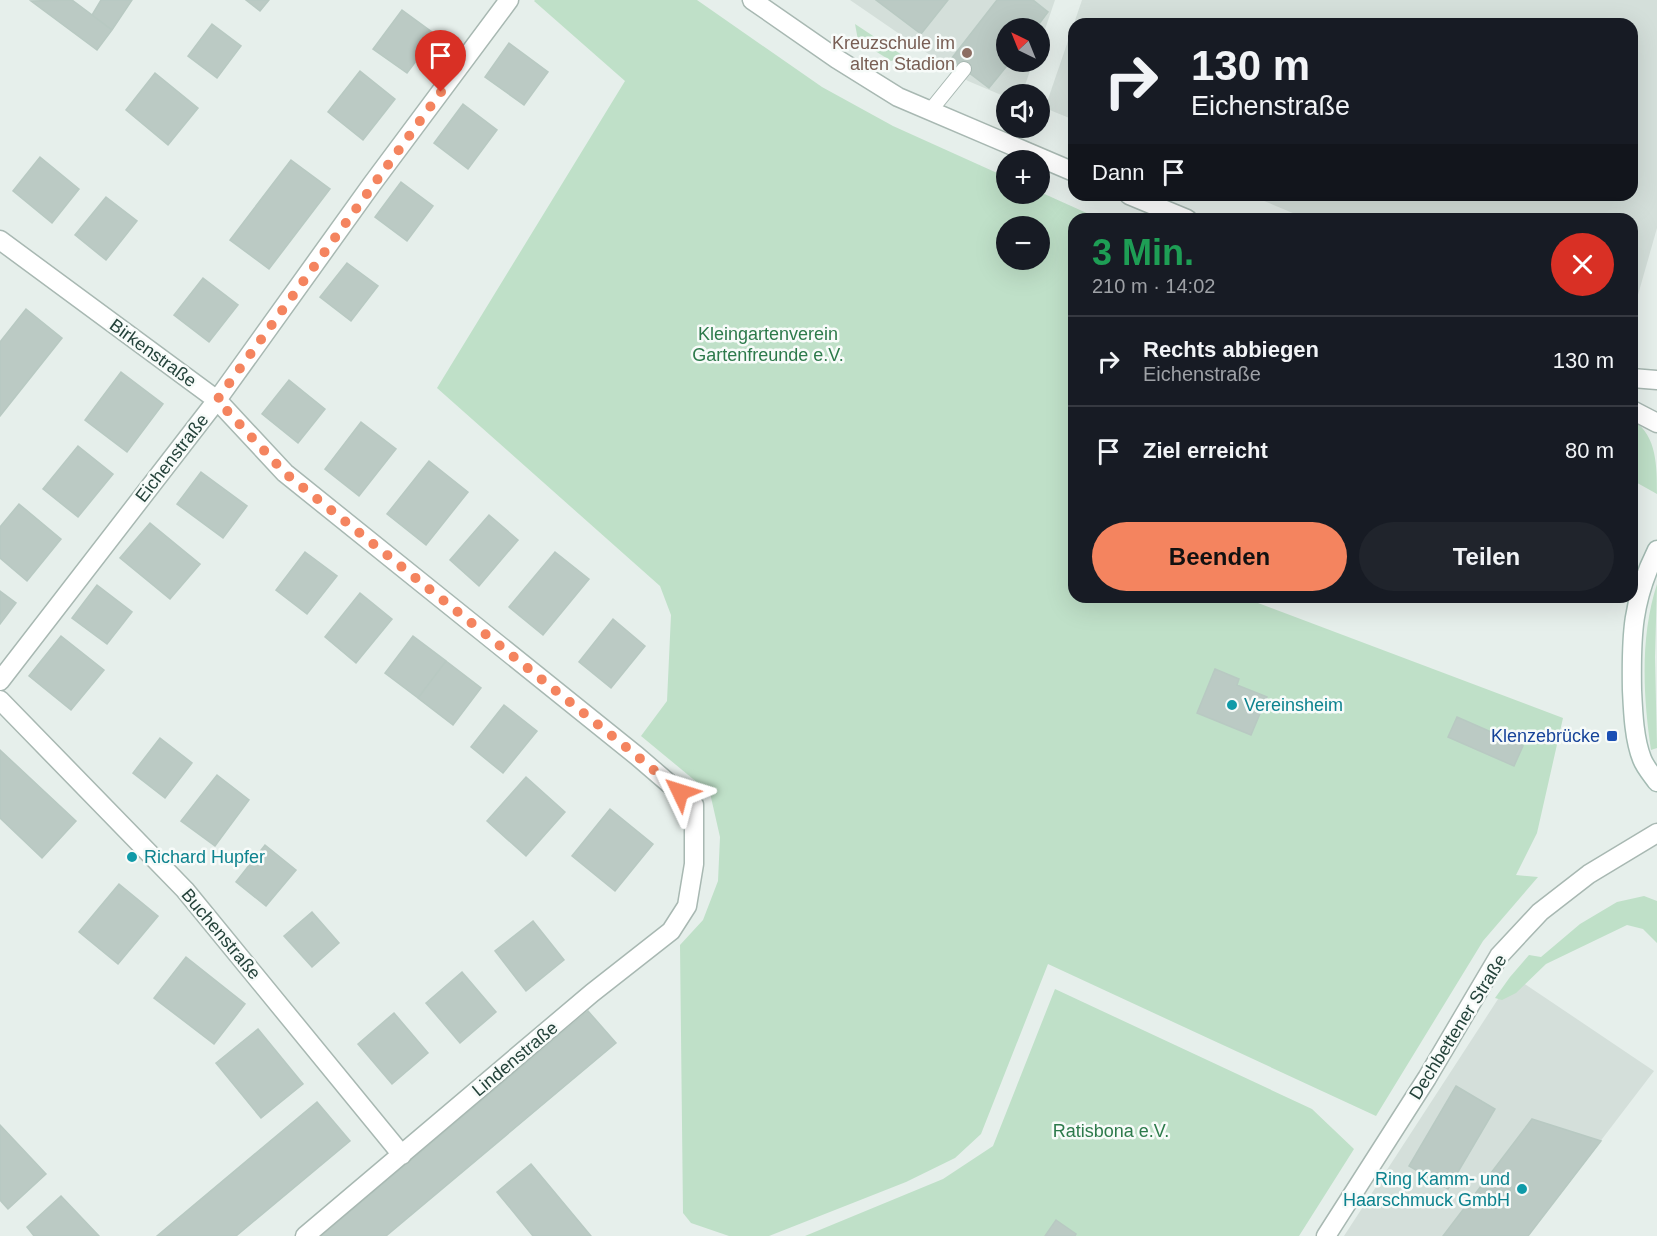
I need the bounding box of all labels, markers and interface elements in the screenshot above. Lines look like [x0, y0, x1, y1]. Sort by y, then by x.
north arrow [996, 18, 1050, 72]
map controls [996, 18, 1050, 270]
pin [415, 30, 466, 92]
place label: Kreuzschule im alten Stadion [832, 33, 955, 74]
icon: arrive [424, 39, 457, 72]
icon: right [1092, 42, 1170, 120]
text: 130 m [1191, 42, 1310, 89]
marker: Kreuzschule im alten Stadion [960, 46, 974, 60]
button: sound [996, 84, 1050, 138]
text: Eichenstraße [1191, 91, 1350, 121]
button: + [996, 150, 1050, 204]
icon: arrive [1157, 156, 1190, 189]
text: Dann [1092, 160, 1145, 185]
button: − [996, 216, 1050, 270]
text: 3 Min. [1092, 232, 1194, 273]
button: close [1551, 233, 1614, 296]
text: 210 m · 14:02 [1092, 275, 1215, 297]
street label: Birkenstraße [106, 315, 200, 391]
park label: Kleingartenverein Gartenfreunde e.V. [692, 324, 844, 365]
text: Rechts abbiegen [1143, 337, 1319, 362]
icon: right [1092, 345, 1125, 378]
text: 130 m [1553, 348, 1614, 373]
text: Eichenstraße [1143, 363, 1261, 385]
street label: Eichenstraße [131, 410, 213, 506]
icon: arrive [1092, 435, 1125, 468]
text: Ziel erreicht [1143, 438, 1268, 463]
text: 80 m [1565, 438, 1614, 463]
button: Beenden [1092, 522, 1347, 591]
button: Teilen [1359, 522, 1614, 591]
place label: Vereinsheim [1244, 695, 1343, 715]
marker: Vereinsheim [1225, 698, 1239, 712]
place label: Klenzebrücke [1491, 726, 1600, 746]
marker: Klenzebrücke [1605, 729, 1619, 743]
position arrow [648, 760, 712, 824]
place label: Richard Hupfer [144, 847, 265, 867]
marker: Richard Hupfer [125, 850, 139, 864]
street label: Buchenstraße [177, 885, 265, 983]
street label: Dechbettener Straße [1405, 951, 1511, 1103]
street label: Lindenstraße [468, 1018, 562, 1100]
park label: Ratisbona e.V. [1053, 1121, 1169, 1141]
place label: Ring Kamm- und Haarschmuck GmbH [1343, 1169, 1510, 1210]
marker: Ring Kamm- und Haarschmuck GmbH [1515, 1182, 1529, 1196]

